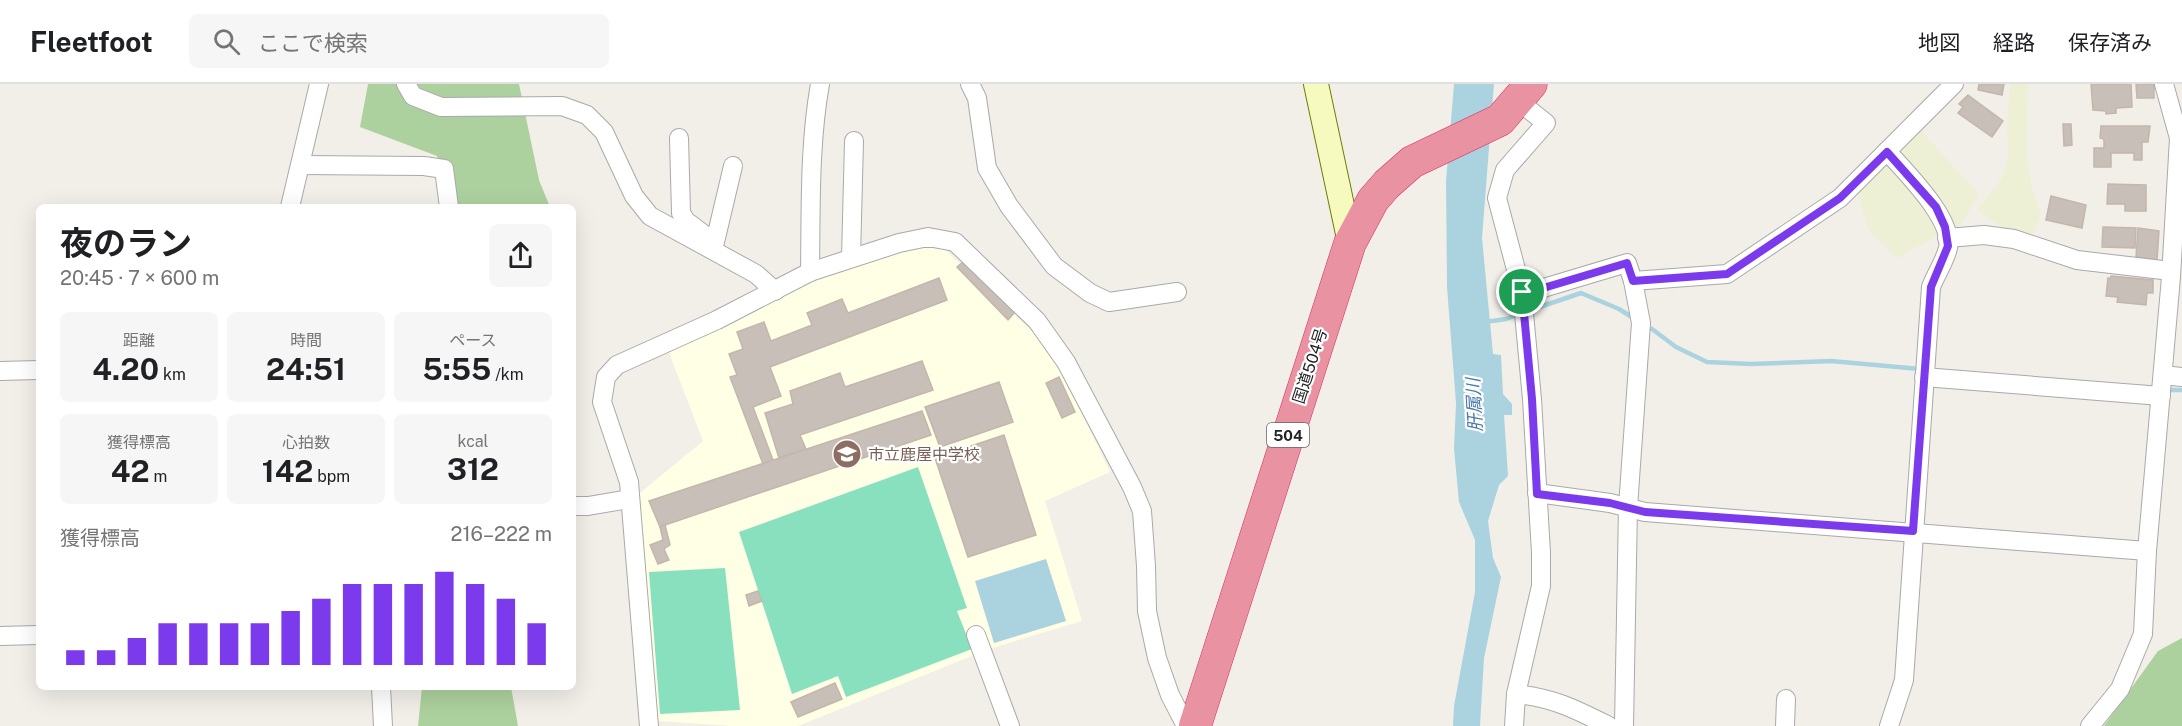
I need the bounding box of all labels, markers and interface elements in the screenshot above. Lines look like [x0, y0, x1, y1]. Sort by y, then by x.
search box [189, 14, 609, 68]
text: Fleetfoot [30, 25, 153, 58]
icon: search [210, 25, 243, 58]
text: ここで検索 [258, 30, 368, 56]
text: 地図 [1918, 30, 1960, 55]
text: 経路 [1993, 30, 2035, 55]
text: 保存済み [2068, 30, 2152, 55]
text: 夜のラン [60, 224, 192, 262]
button: share [489, 224, 552, 287]
text: 20:45 · 7 × 600 m [60, 266, 219, 290]
pin [1496, 266, 1547, 317]
icon: arrive [1505, 275, 1538, 308]
street label: 国道504号 [1289, 326, 1331, 406]
text: 距離 [123, 331, 155, 350]
text: 時間 [290, 331, 322, 350]
text: ペース [449, 331, 497, 350]
text: 4.20 [92, 351, 159, 387]
text: 24:51 [266, 351, 346, 387]
text: 5:55 [422, 351, 491, 387]
text: km [159, 365, 186, 384]
text: /km [491, 365, 524, 384]
water label: 肝属川 [1462, 375, 1486, 433]
road number: 504 [1267, 423, 1309, 447]
text: kcal [458, 432, 488, 451]
text: 獲得標高 [107, 433, 171, 452]
text: 心拍数 [282, 433, 330, 452]
school or university icon: 市立鹿屋中学校 [831, 438, 863, 470]
place label: 市立鹿屋中学校 [868, 445, 980, 464]
text: 312 [447, 451, 499, 487]
text: 42 [111, 453, 150, 489]
text: 142 [262, 453, 313, 489]
text: m [150, 467, 167, 486]
text: bpm [313, 467, 350, 486]
text: 216–222 m [450, 522, 552, 546]
text: 獲得標高 [60, 526, 140, 550]

